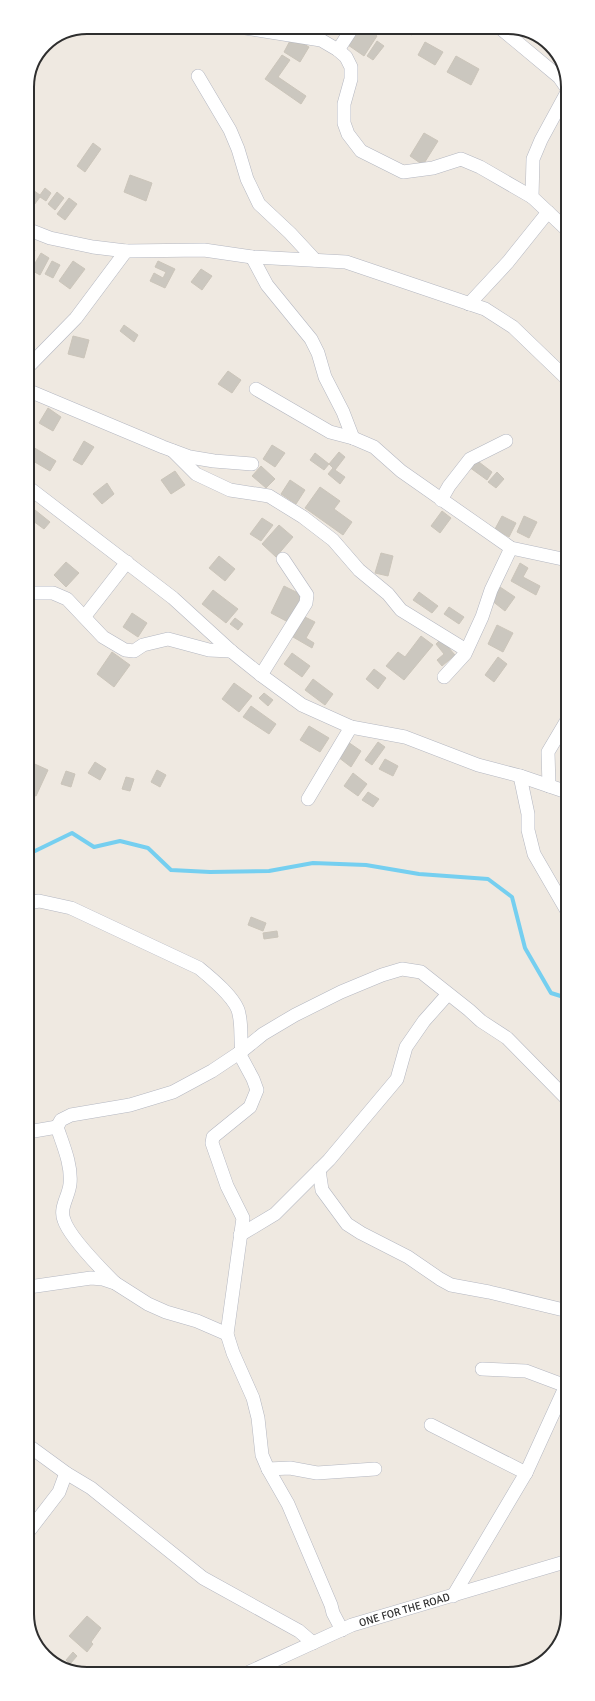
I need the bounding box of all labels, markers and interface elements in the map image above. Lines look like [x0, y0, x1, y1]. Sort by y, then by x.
street label: ONE FOR THE ROAD [357, 1590, 452, 1630]

